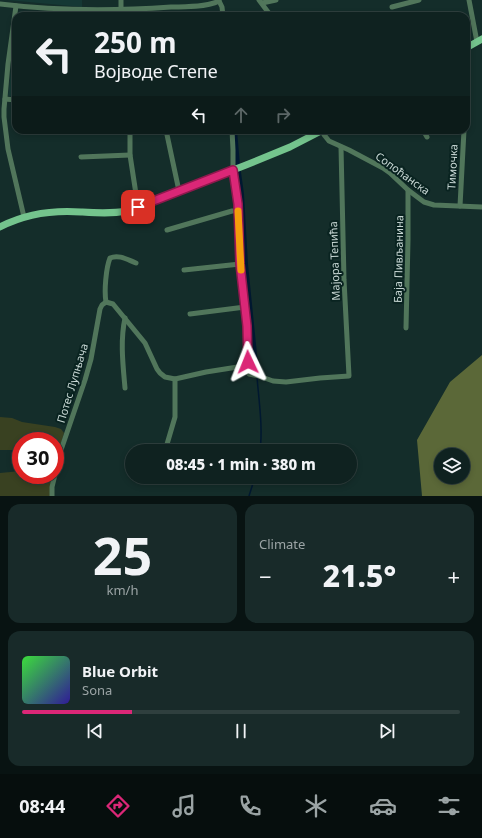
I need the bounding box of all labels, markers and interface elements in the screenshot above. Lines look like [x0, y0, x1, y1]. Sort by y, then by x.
text: 250 m [94, 23, 177, 61]
icon: left [28, 28, 80, 80]
text: Војводе Степе [94, 59, 218, 83]
icon: left [188, 104, 210, 126]
icon: ahead [230, 104, 252, 126]
icon: right [272, 104, 294, 126]
street label: Тимочка [443, 144, 461, 190]
street label: Сопоћанска [373, 148, 433, 198]
pin [121, 190, 155, 224]
icon: arrive [127, 196, 149, 218]
street label: Баја Пивљанина [390, 215, 406, 303]
street label: Мајора Тепића [325, 221, 343, 301]
street label: Потес Лупњача [53, 341, 91, 425]
position arrow [227, 341, 269, 383]
speed limit sign: 30 [12, 432, 64, 484]
map controls [434, 448, 470, 484]
button: layers [434, 448, 470, 484]
text: 08:45 · 1 min · 380 m [166, 454, 316, 474]
text: 25 [93, 519, 152, 590]
text: Climate [259, 535, 305, 553]
text: 21.5° [323, 555, 396, 596]
text: − [259, 561, 272, 591]
text: + [447, 561, 460, 591]
text: km/h [107, 581, 138, 599]
text: Blue Orbit [82, 661, 158, 681]
text: Sona [82, 681, 112, 699]
icon: previous [84, 720, 106, 742]
icon: pause [230, 720, 252, 742]
icon: next [376, 720, 398, 742]
icon: directions [104, 792, 132, 820]
icon: music [170, 792, 198, 820]
icon: phone [236, 792, 264, 820]
icon: climate [302, 792, 330, 820]
icon: car [369, 792, 397, 820]
icon: filters [435, 792, 463, 820]
text: 08:44 [19, 794, 65, 818]

